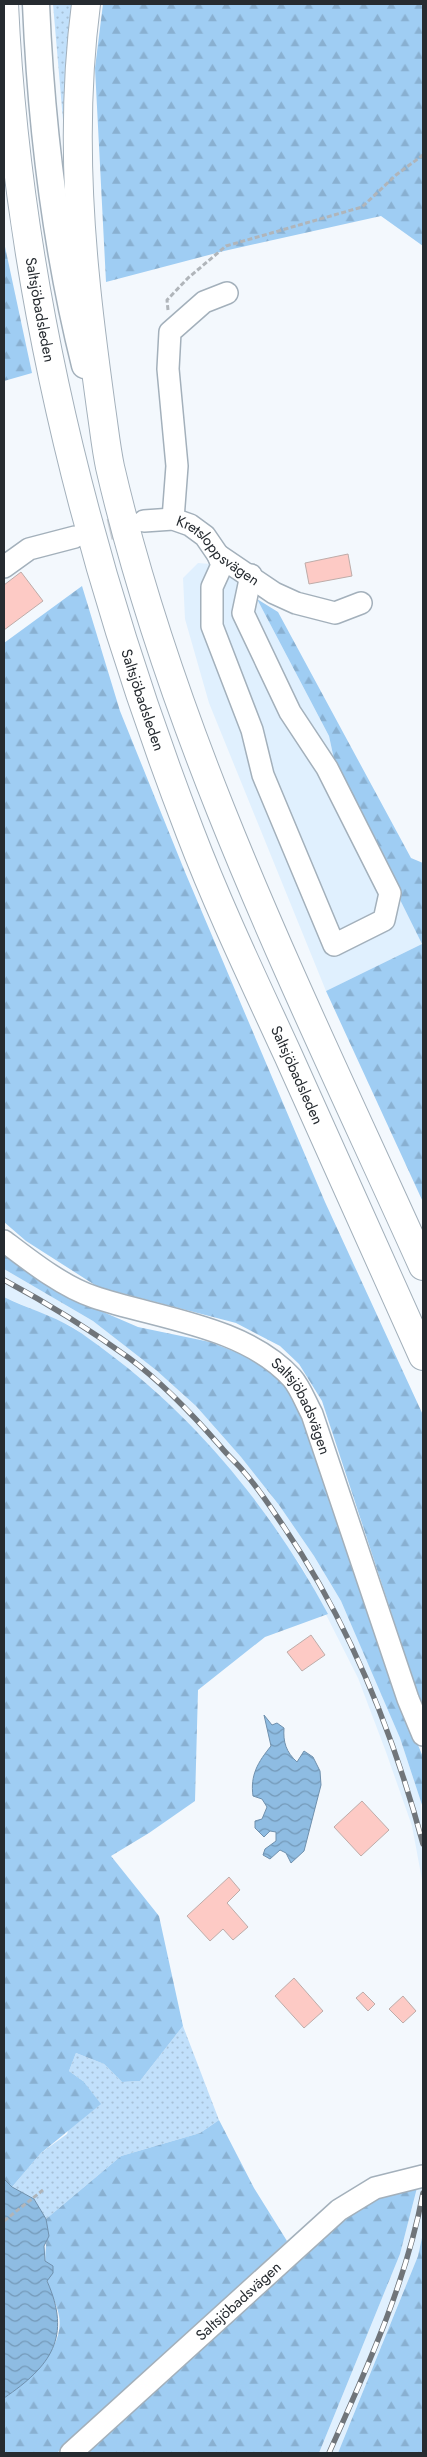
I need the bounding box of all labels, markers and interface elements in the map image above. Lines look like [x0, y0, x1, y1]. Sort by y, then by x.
street label: Saltsjöbadsleden [20, 256, 61, 364]
street label: Kretsloppsvägen [173, 510, 264, 591]
street label: Saltsjöbadsleden [115, 646, 170, 754]
street label: Saltsjöbadsleden [265, 1022, 329, 1128]
street label: Saltsjöbadsvägen [266, 1352, 336, 1457]
street label: Saltsjöbadsvägen [191, 2256, 286, 2346]

